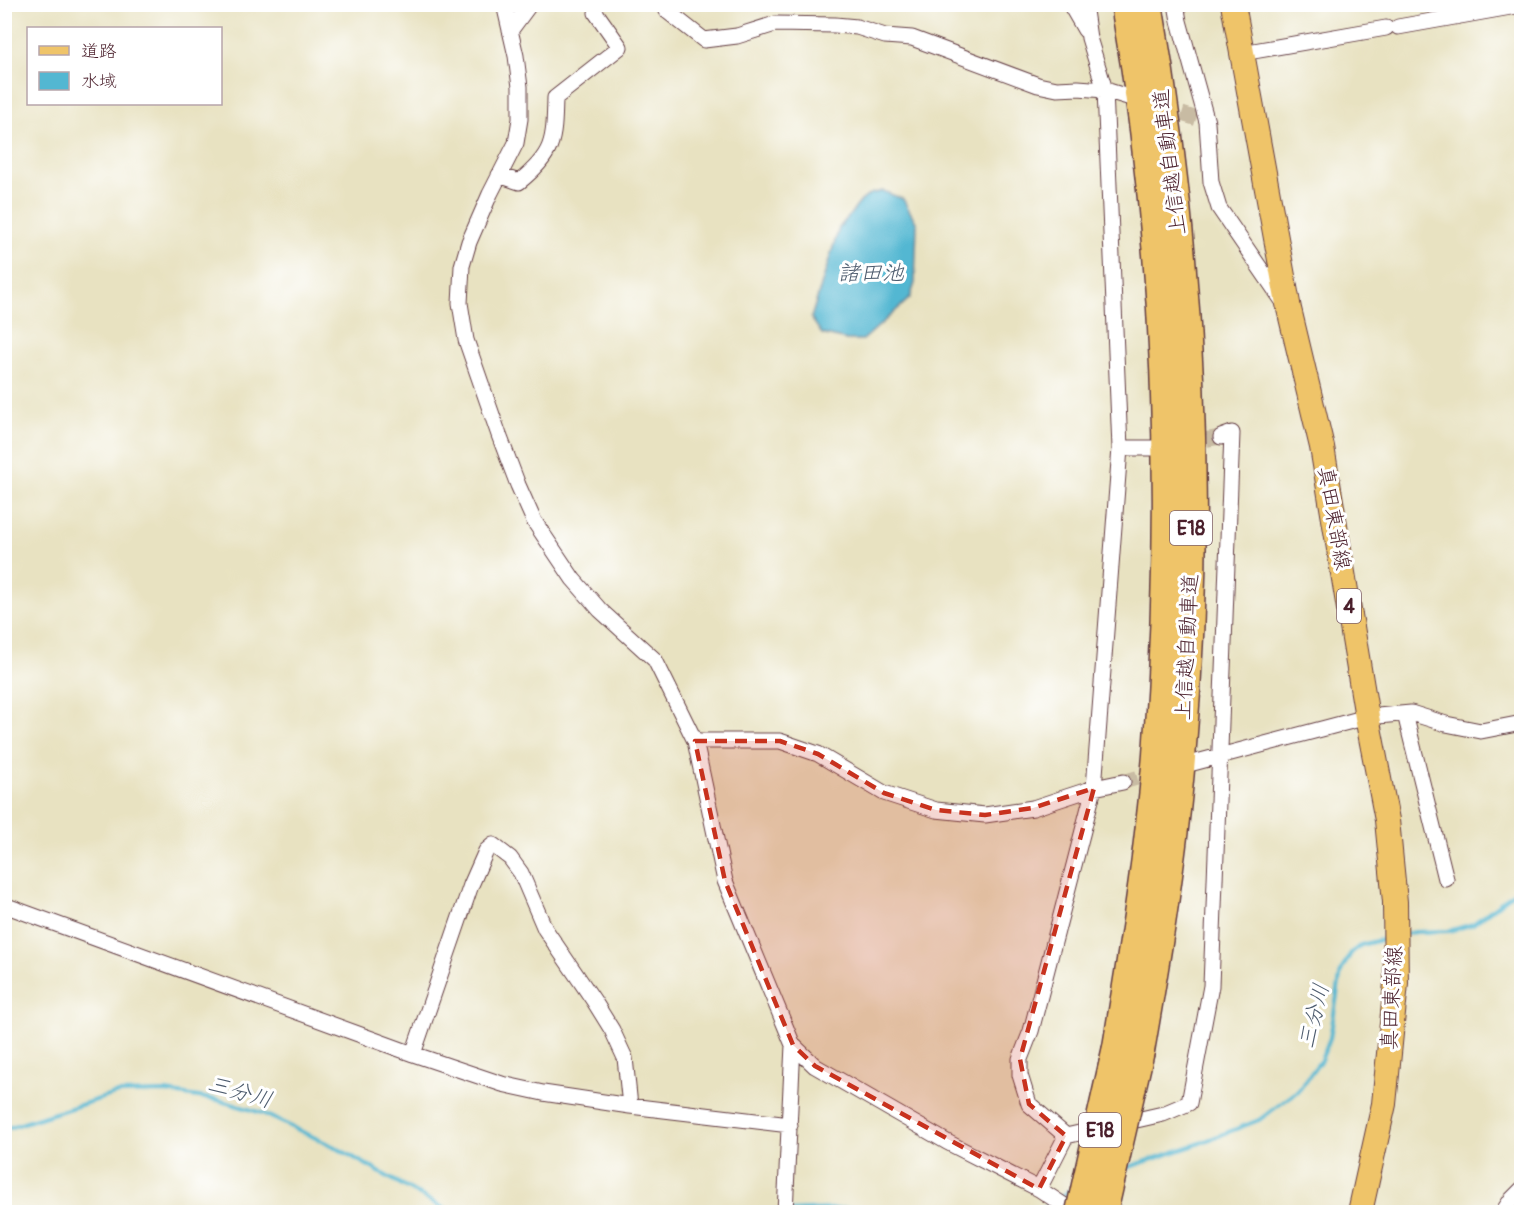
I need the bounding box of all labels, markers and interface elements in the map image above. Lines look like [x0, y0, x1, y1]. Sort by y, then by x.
legend [27, 27, 222, 105]
text: 道路 [81, 40, 117, 63]
text: 水域 [81, 70, 117, 93]
street label: 上信越自動車道 [1148, 87, 1192, 237]
water label: 諸田池 [838, 259, 905, 287]
street label: 真田東部線 [1312, 464, 1356, 572]
road number: E18 [1170, 511, 1212, 545]
street label: 上信越自動車道 [1170, 573, 1204, 721]
road number: 4 [1337, 589, 1361, 623]
street label: 真田東部線 [1376, 945, 1408, 1051]
water label: 三分川 [1292, 981, 1336, 1051]
water label: 三分川 [204, 1069, 276, 1115]
road number: E18 [1079, 1113, 1121, 1147]

